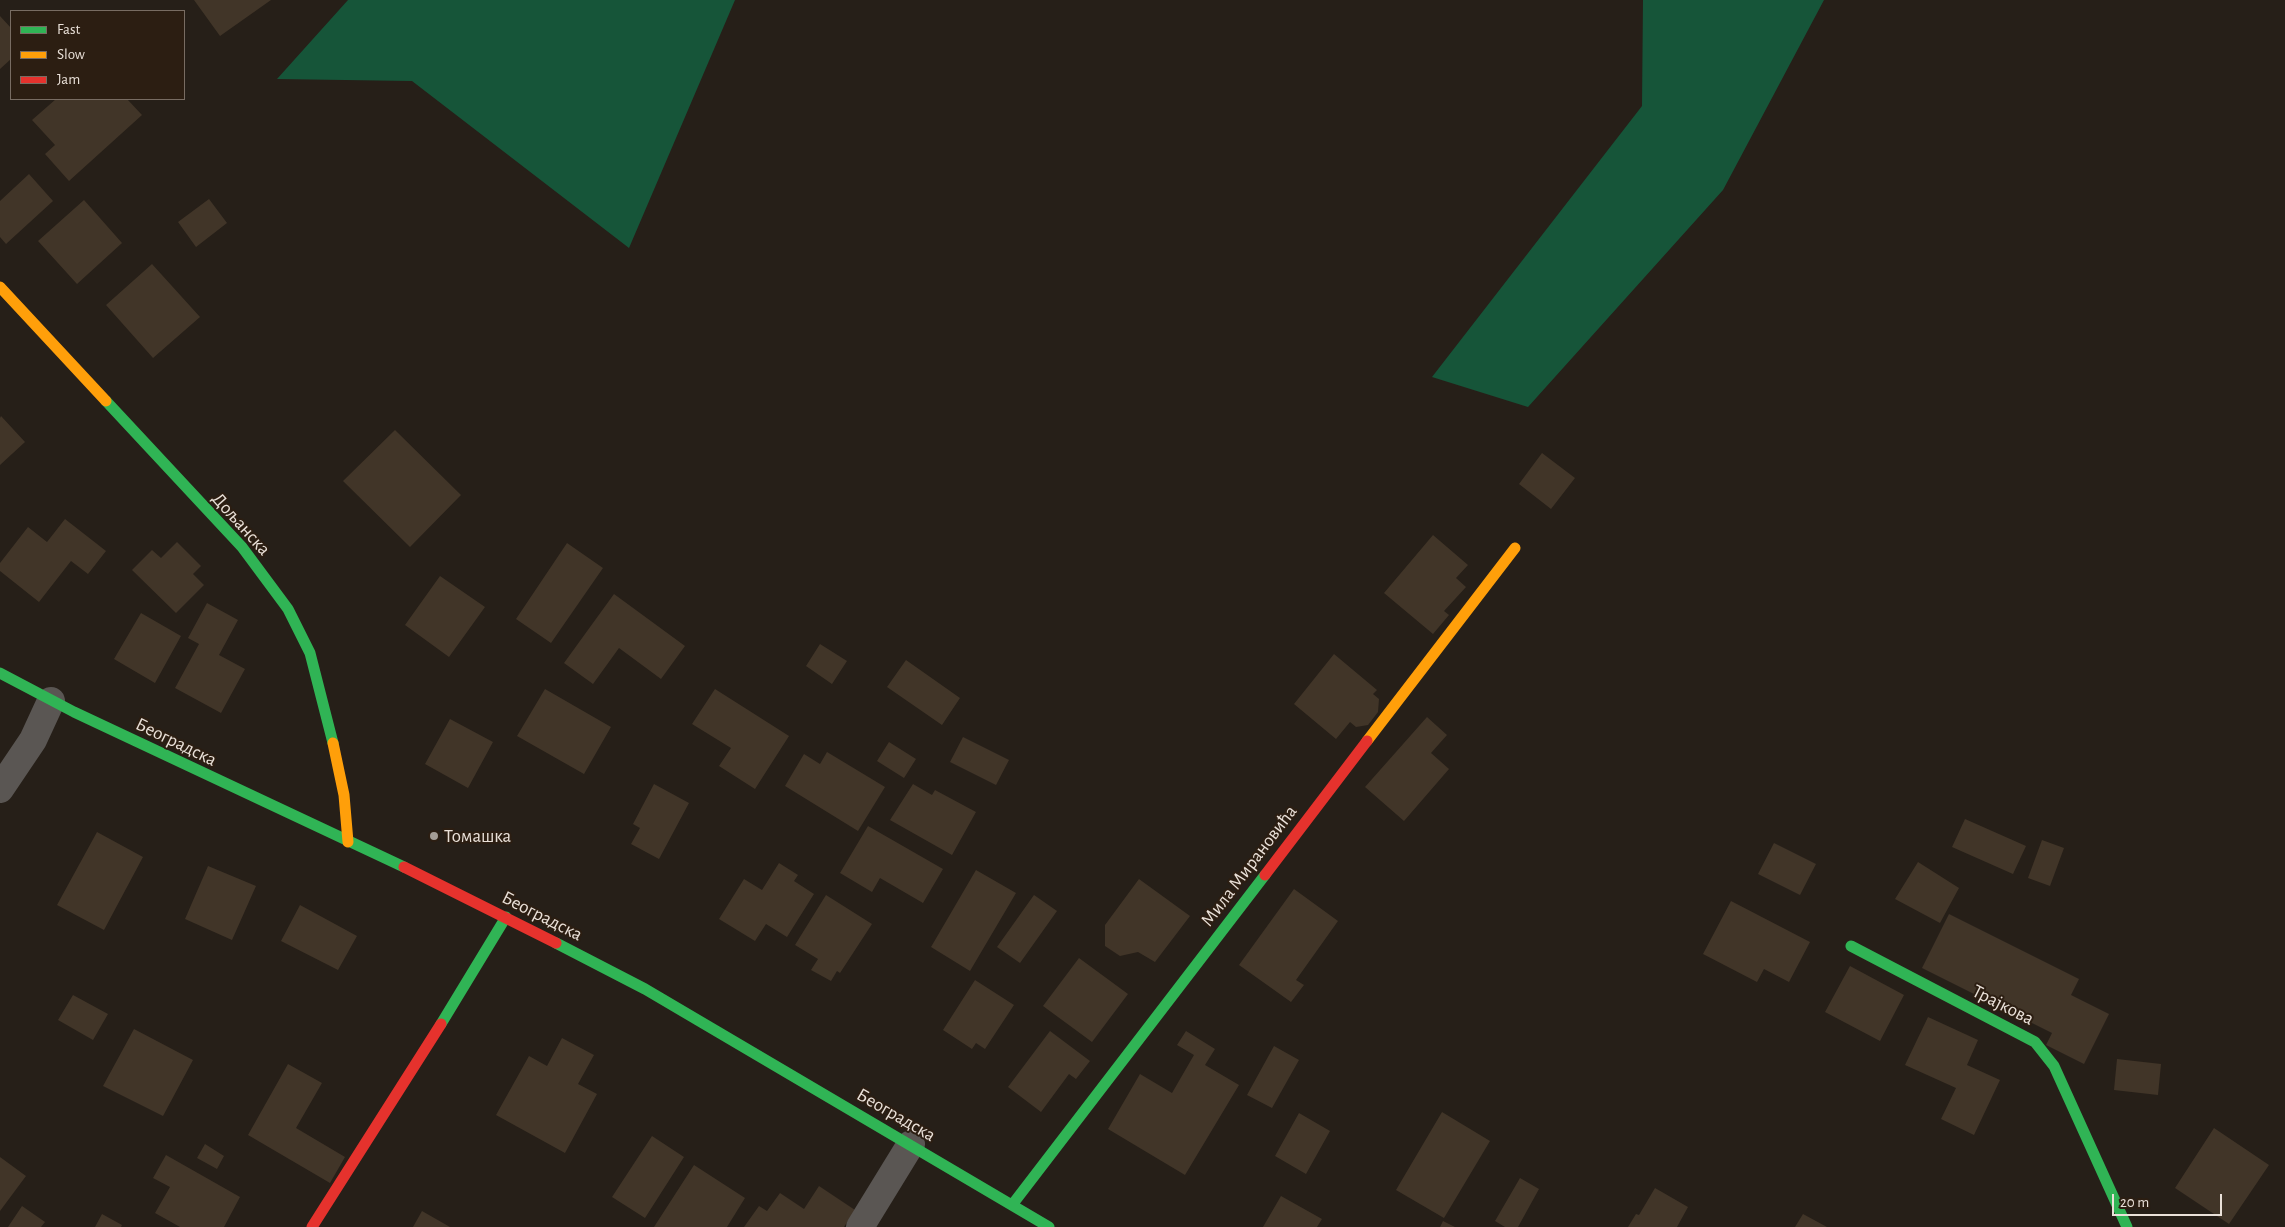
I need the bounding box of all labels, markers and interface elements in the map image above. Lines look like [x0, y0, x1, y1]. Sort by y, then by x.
legend [10, 10, 185, 100]
text: Fast [57, 22, 80, 37]
text: Slow [57, 47, 85, 62]
text: Jam [57, 72, 80, 87]
street label: Дољанска [207, 488, 275, 560]
street label: Београдска [132, 713, 220, 771]
street label: Мила Мирановића [1196, 801, 1302, 931]
place label: Томашка [444, 825, 511, 847]
marker: Томашка [428, 830, 440, 842]
street label: Београдска [498, 886, 586, 946]
street label: Трајкова [1968, 980, 2038, 1030]
street label: Београдска [852, 1083, 940, 1147]
scale bar [2115, 1184, 2225, 1216]
text: 20 m [2120, 1195, 2149, 1210]

